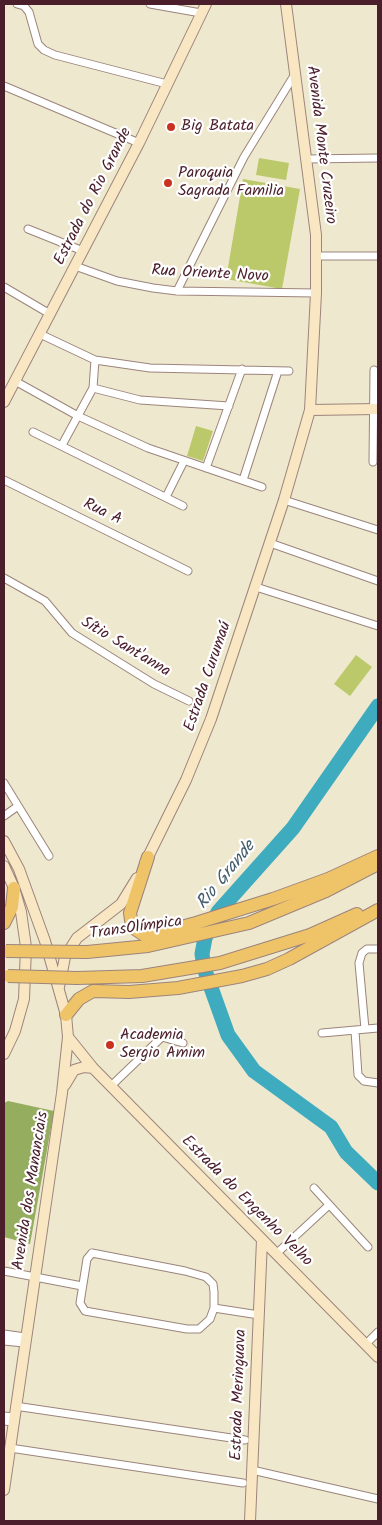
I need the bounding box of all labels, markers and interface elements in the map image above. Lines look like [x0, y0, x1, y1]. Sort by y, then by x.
street label: Avenida Monte Cruzeiro [301, 65, 339, 225]
place label: Big Batata [181, 117, 254, 137]
marker: Big Batata [165, 121, 177, 133]
street label: Estrada do Rio Grande [51, 125, 137, 269]
place label: Paroquia Sagrada Familia [178, 164, 284, 202]
marker: Paroquia Sagrada Familia [162, 177, 174, 189]
street label: Rua Oriente Novo [151, 262, 269, 288]
street label: Rua A [80, 495, 124, 531]
street label: Sítio Sant'anna [77, 614, 173, 682]
street label: Estrada Curumaú [181, 619, 237, 735]
water label: Rio Grande [193, 837, 261, 915]
street label: TransOlímpica [89, 913, 183, 945]
place label: Academia Sergio Amim [120, 1026, 205, 1064]
marker: Academia Sergio Amim [104, 1039, 116, 1051]
street label: Avenida dos Mananciais [10, 1110, 54, 1272]
street label: Estrada do Engenho Velho [176, 1132, 316, 1272]
street label: Estrada Meringuava [228, 1329, 252, 1461]

